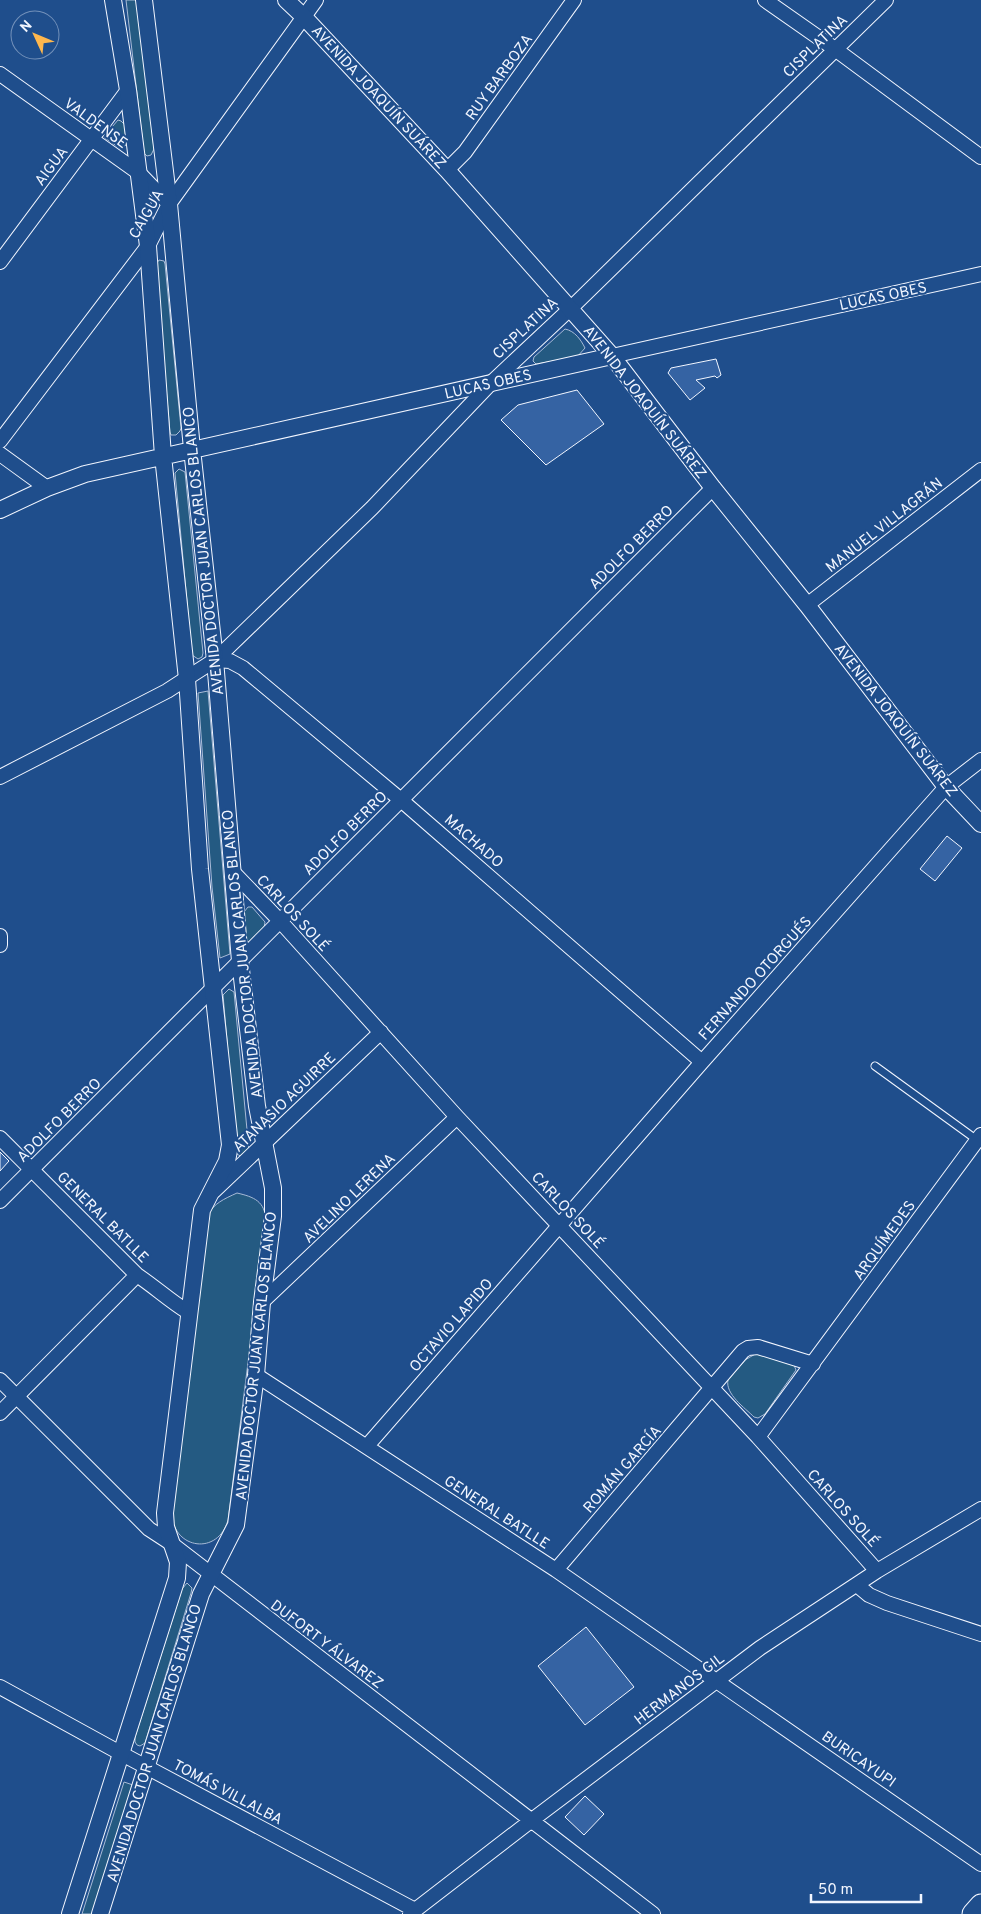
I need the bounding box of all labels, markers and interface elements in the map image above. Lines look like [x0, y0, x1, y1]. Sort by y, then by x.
north arrow [10, 10, 60, 60]
street label: CISPLATINA [780, 12, 852, 83]
text: N [17, 17, 36, 37]
street label: AVENIDA JOAQUÍN SUÁREZ [306, 22, 450, 174]
street label: RUY BARBOZA [462, 31, 538, 125]
street label: VALDENSE [59, 95, 131, 154]
street label: AIGUA [31, 143, 73, 190]
street label: CAIGUA [126, 187, 169, 243]
street label: LUCAS OBES [838, 279, 929, 316]
street label: CISPLATINA [489, 294, 563, 364]
street label: AVENIDA JOAQUÍN SUÁREZ [578, 322, 710, 483]
street label: LUCAS OBES [443, 366, 534, 405]
street label: AVENIDA DOCTOR JUAN CARLOS BLANCO [180, 406, 229, 696]
street label: MANUEL VILLAGRÁN [822, 474, 947, 578]
street label: ADOLFO BERRO [586, 502, 678, 594]
street label: AVENIDA JOAQUÍN SUÁREZ [829, 640, 961, 801]
street label: ADOLFO BERRO [300, 788, 392, 880]
street label: AVENIDA DOCTOR JUAN CARLOS BLANCO [219, 809, 268, 1099]
street label: MACHADO [440, 811, 506, 873]
street label: CARLOS SOLÉ [251, 871, 333, 956]
street label: FERNANDO OTORGUÉS [695, 912, 817, 1045]
street label: ATANASIO AGUIRRE [230, 1049, 341, 1157]
street label: ADOLFO BERRO [14, 1075, 106, 1167]
street label: AVELINO LERENA [300, 1150, 400, 1248]
street label: GENERAL BATLLE [52, 1168, 152, 1268]
street label: CARLOS SOLÉ [526, 1168, 608, 1253]
street label: ARQUÍMEDES [849, 1197, 921, 1285]
street label: AVENIDA DOCTOR JUAN CARLOS BLANCO [233, 1211, 282, 1501]
street label: OCTAVIO LAPIDO [406, 1275, 498, 1377]
street label: ROMÁN GARCÍA [579, 1422, 666, 1518]
street label: CARLOS SOLÉ [802, 1465, 883, 1552]
street label: GENERAL BATLLE [440, 1472, 553, 1554]
street label: DUFORT Y ÁLVAREZ [266, 1596, 387, 1694]
street label: AVENIDA DOCTOR JUAN CARLOS BLANCO [104, 1602, 207, 1885]
street label: HERMANOS GIL [631, 1650, 729, 1730]
street label: BURICAYUPI [817, 1728, 899, 1793]
street label: TOMÁS VILLALBA [169, 1756, 286, 1830]
scale bar [811, 1872, 921, 1904]
text: 50 m [818, 1881, 853, 1900]

